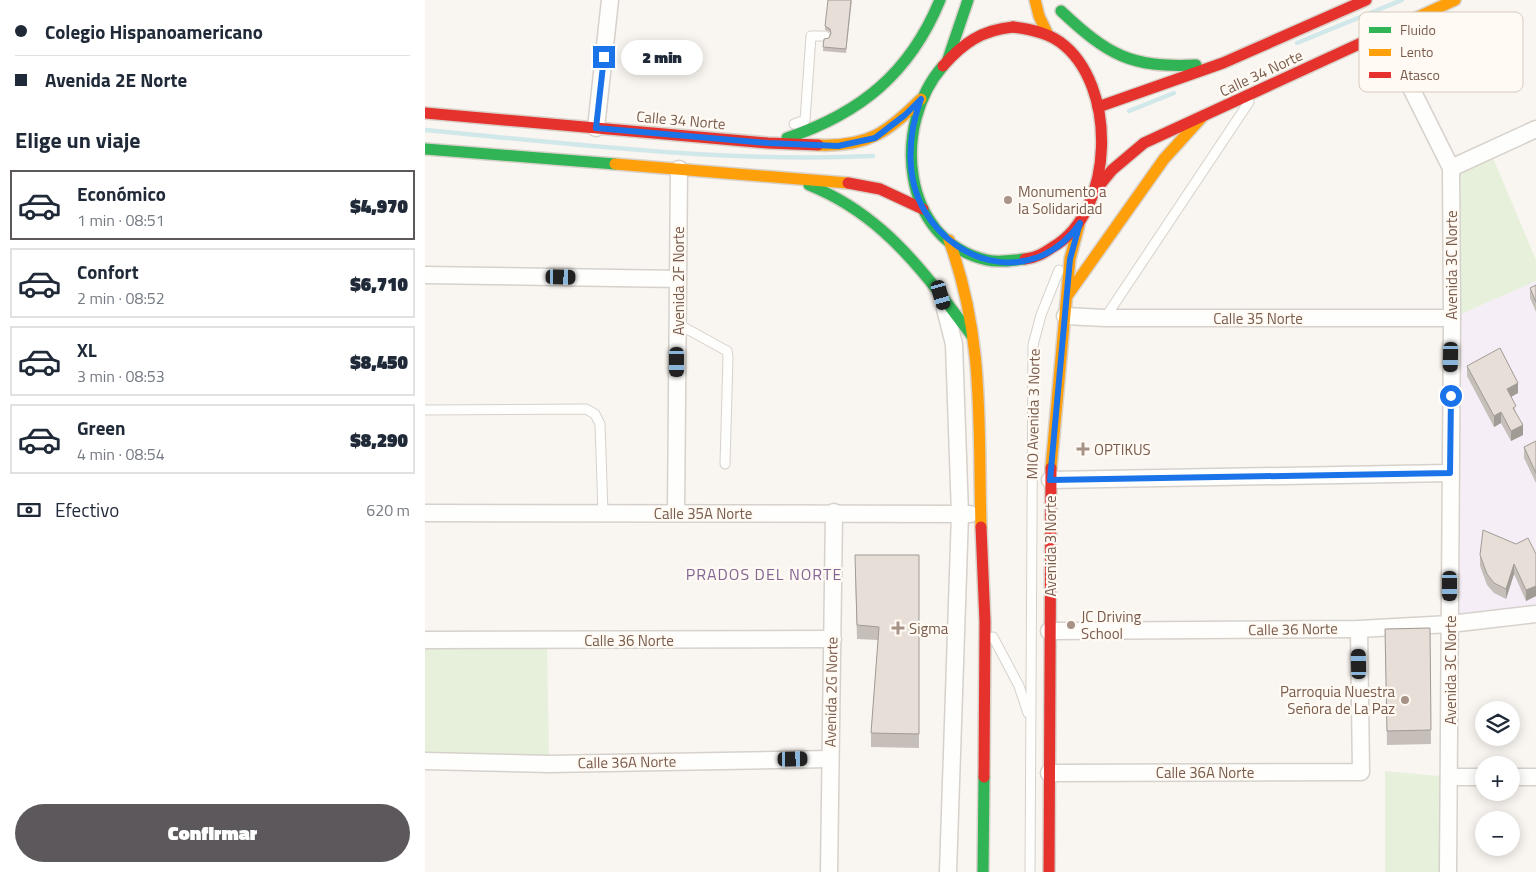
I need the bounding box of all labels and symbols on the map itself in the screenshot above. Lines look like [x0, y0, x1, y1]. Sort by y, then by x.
legend [1359, 12, 1523, 92]
text: Fluido [1400, 19, 1436, 40]
callout: 2 min [621, 40, 704, 74]
text: Lento [1400, 41, 1434, 62]
street label: Calle 34 Norte [1216, 44, 1306, 102]
route end [593, 46, 615, 68]
text: Atasco [1400, 64, 1440, 85]
street label: Calle 34 Norte [635, 105, 727, 135]
place label: Monumento a la Solidaridad [1018, 180, 1107, 220]
marker: Monumento a la Solidaridad [1002, 194, 1014, 206]
street label: Avenida 3C Norte [1440, 210, 1463, 320]
street label: Avenida 2F Norte [667, 226, 690, 336]
car [545, 269, 576, 285]
car [929, 279, 952, 311]
street label: Calle 35 Norte [1213, 307, 1303, 330]
car [1443, 342, 1458, 372]
car [669, 347, 684, 377]
street label: MIO Avenida 3 Norte [1020, 348, 1046, 480]
route start [1440, 385, 1462, 407]
place label: OPTIKUS [1094, 438, 1151, 461]
marker: OPTIKUS [1076, 442, 1090, 456]
street label: Avenida 3 Norte [1039, 495, 1062, 597]
street label: Calle 35A Norte [654, 502, 752, 525]
district label: PRADOS DEL NORTE [686, 562, 842, 586]
car [1442, 571, 1457, 601]
place label: JC Driving School [1081, 605, 1142, 645]
street label: Avenida 3C Norte [1439, 615, 1462, 725]
place label: Sigma [909, 617, 949, 640]
street label: Calle 36 Norte [1248, 617, 1338, 641]
marker: JC Driving School [1065, 619, 1077, 631]
marker: Sigma [891, 621, 905, 635]
street label: Calle 36 Norte [584, 629, 674, 652]
street label: Avenida 2G Norte [819, 637, 843, 747]
car [1351, 649, 1366, 679]
place label: Parroquia Nuestra Señora de La Paz [1280, 680, 1395, 720]
marker: Parroquia Nuestra Señora de La Paz [1399, 694, 1411, 706]
street label: Calle 36A Norte [578, 750, 676, 774]
car [777, 751, 808, 767]
street label: Calle 36A Norte [1156, 761, 1254, 784]

